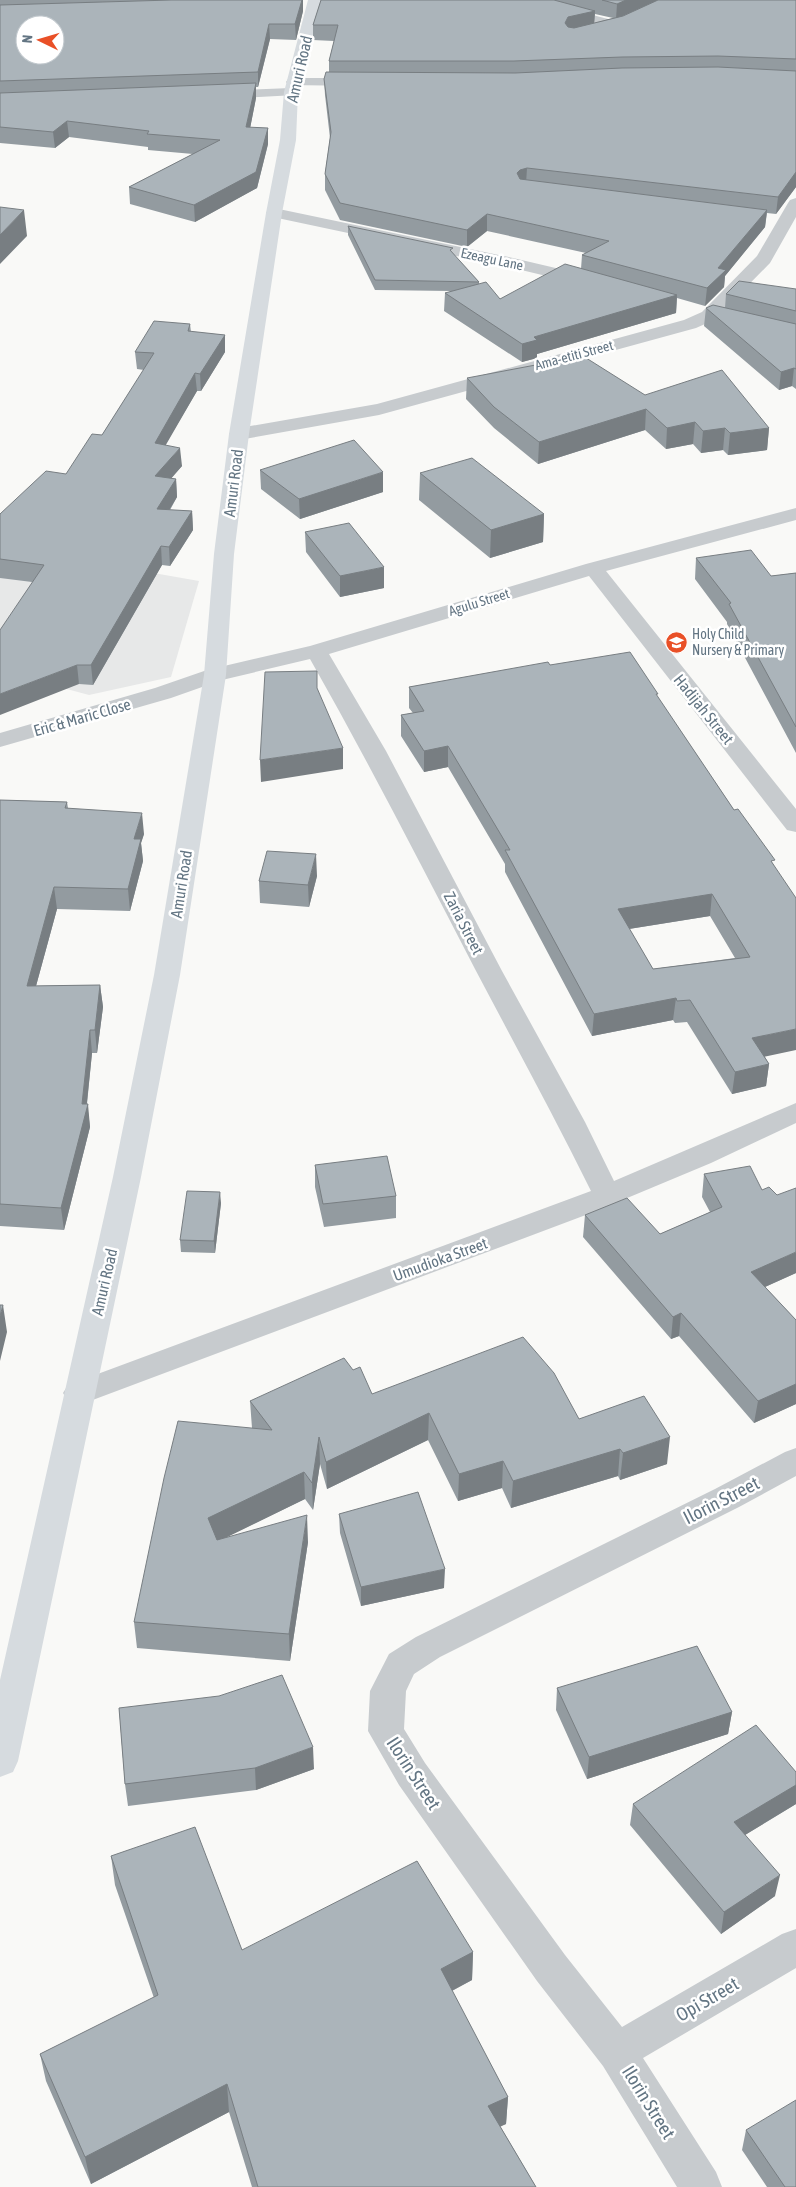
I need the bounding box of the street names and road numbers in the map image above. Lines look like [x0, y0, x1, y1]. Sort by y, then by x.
street label: Amuri Road [283, 34, 315, 104]
street label: Ezeagu Lane [459, 245, 525, 273]
street label: Ama-etiti Street [533, 337, 615, 373]
street label: Amuri Road [220, 448, 246, 518]
street label: Agulu Street [447, 585, 511, 619]
street label: Hadijah Street [670, 671, 738, 748]
street label: Eric & Maric Close [31, 695, 133, 739]
street label: Amuri Road [167, 849, 195, 919]
street label: Zaria Street [441, 889, 488, 958]
street label: Umudioka Street [390, 1233, 490, 1284]
street label: Amuri Road [88, 1247, 120, 1317]
street label: Ilorin Street [679, 1472, 763, 1528]
street label: Ilorin Street [382, 1733, 446, 1813]
street label: Opi Street [672, 1972, 742, 2026]
street label: Ilorin Street [618, 2061, 680, 2143]

